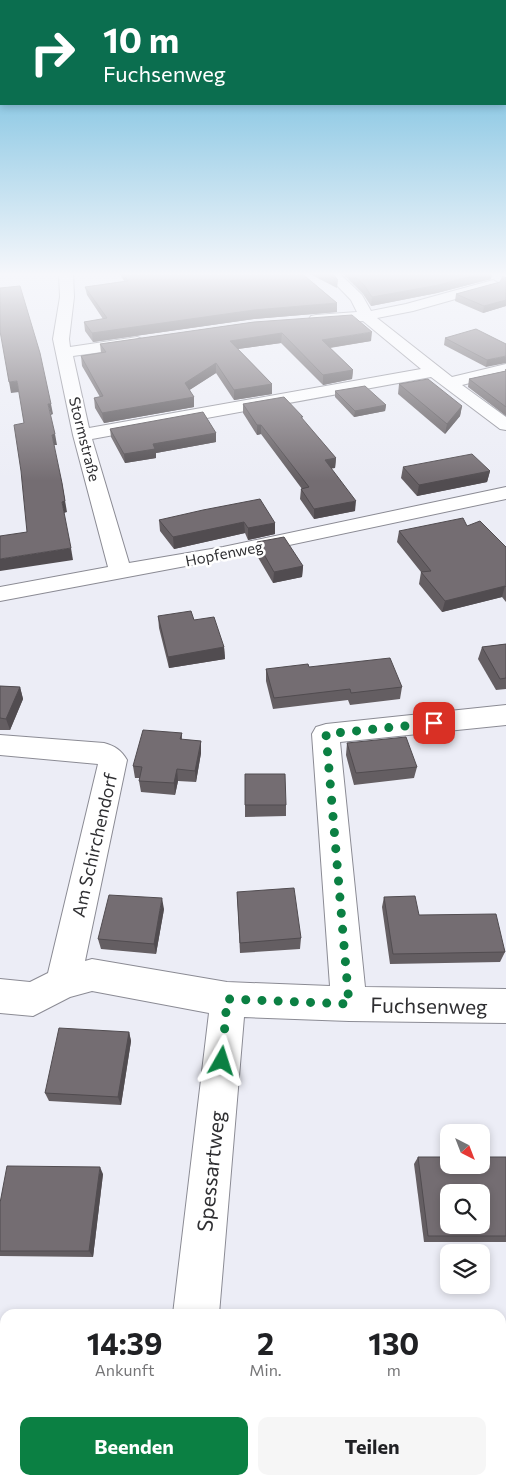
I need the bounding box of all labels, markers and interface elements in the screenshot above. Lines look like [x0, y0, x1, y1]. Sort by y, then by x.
text: 10 m [103, 17, 179, 60]
icon: right [20, 20, 85, 85]
text: Fuchsenweg [103, 60, 226, 87]
street label: Stormstraße [66, 395, 104, 483]
street label: Hopfenweg [184, 537, 264, 569]
pin [413, 702, 455, 744]
icon: arrive [420, 709, 448, 737]
street label: Am Schirchendorf [67, 770, 121, 919]
street label: Fuchsenweg [370, 991, 488, 1019]
position arrow [195, 1034, 247, 1086]
street label: Spessartweg [191, 1109, 229, 1233]
north arrow [440, 1124, 490, 1174]
map controls [440, 1124, 490, 1294]
button: search [440, 1184, 490, 1234]
button: layers [440, 1244, 490, 1294]
text: 14:39 [87, 1324, 163, 1361]
text: 2 [257, 1324, 274, 1361]
text: 130 [368, 1324, 419, 1361]
text: Ankunft [95, 1360, 155, 1379]
text: Min. [249, 1360, 282, 1379]
text: m [387, 1360, 401, 1379]
button: Beenden [20, 1417, 248, 1475]
button: Teilen [258, 1417, 486, 1475]

